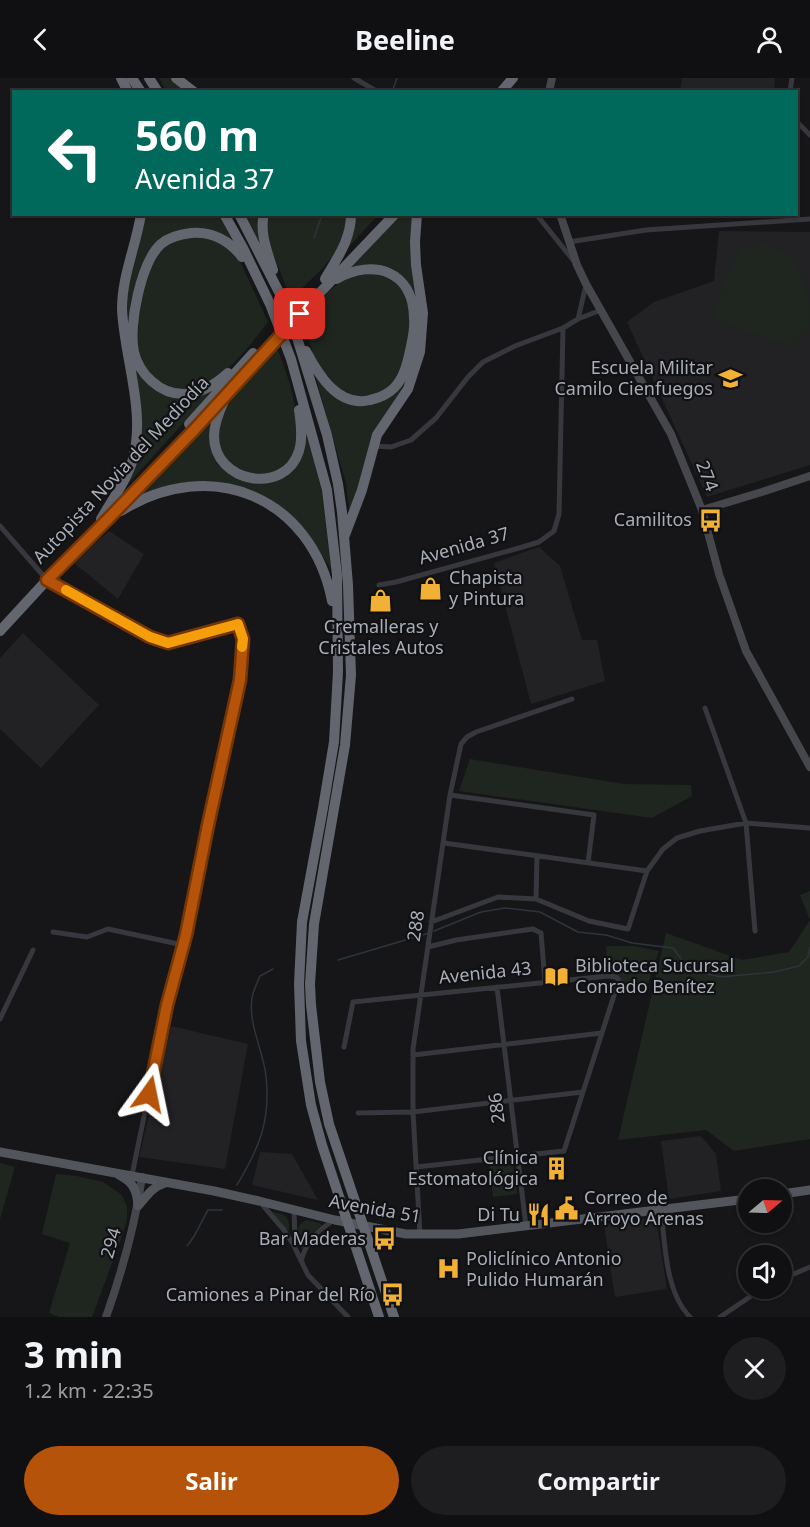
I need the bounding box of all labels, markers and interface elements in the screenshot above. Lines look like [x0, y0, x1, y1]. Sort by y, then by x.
text: Beeline [355, 21, 455, 58]
icon: back [24, 23, 57, 56]
icon: person [753, 23, 786, 56]
text: 560 m [135, 106, 259, 163]
icon: left [36, 114, 114, 192]
text: Avenida 37 [135, 160, 275, 197]
pin [274, 288, 325, 339]
icon: arrive [283, 297, 316, 330]
place label: Escuela Militar Camilo Cienfuegos [554, 355, 714, 400]
school or university icon: Escuela Militar Camilo Cienfuegos [718, 365, 744, 391]
street label: Autopista Novia del Mediodía [27, 371, 214, 568]
street label: 274 [691, 457, 725, 494]
place label: Camilitos [614, 507, 692, 531]
bus stop icon: Camilitos [697, 507, 723, 533]
street label: Avenida 37 [416, 521, 512, 569]
place label: Chapista y Pintura [449, 565, 524, 610]
shop icon: Chapista y Pintura [418, 575, 444, 601]
shop icon: Cremalleras y Cristales Autos [368, 588, 394, 614]
place label: Cremalleras y Cristales Autos [318, 614, 444, 659]
street label: 288 [401, 909, 429, 943]
place label: Biblioteca Sucursal Conrado Benítez [575, 953, 734, 998]
street label: Avenida 43 [437, 955, 532, 989]
library icon: Biblioteca Sucursal Conrado Benítez [544, 963, 570, 989]
position arrow [117, 1062, 181, 1126]
street label: 286 [482, 1091, 510, 1125]
place label: Clínica Estomatológica [408, 1145, 538, 1190]
building icon: Clínica Estomatológica [543, 1155, 569, 1181]
north arrow [738, 1179, 792, 1233]
map controls [738, 1179, 792, 1299]
place label: Correo de Arroyo Arenas [584, 1185, 704, 1230]
street label: Avenida 51 [327, 1188, 423, 1228]
public building icon: Correo de Arroyo Arenas [553, 1195, 579, 1221]
place label: Di Tu [477, 1202, 520, 1226]
restaurant icon: Di Tu [525, 1202, 551, 1228]
street label: 294 [94, 1225, 126, 1261]
place label: Bar Maderas [259, 1226, 366, 1250]
bus stop icon: Bar Maderas [371, 1226, 397, 1252]
button: sound [738, 1245, 792, 1299]
place label: Policlínico Antonio Pulido Humarán [466, 1246, 622, 1291]
hospital icon: Policlínico Antonio Pulido Humarán [435, 1256, 461, 1282]
place label: Camiones a Pinar del Río [166, 1282, 375, 1306]
bus stop icon: Camiones a Pinar del Río [380, 1282, 406, 1308]
text: 3 min [24, 1330, 123, 1379]
button: close [723, 1337, 786, 1400]
text: 1.2 km · 22:35 [24, 1377, 154, 1404]
button: Salir [24, 1446, 399, 1515]
button: Compartir [411, 1446, 786, 1515]

